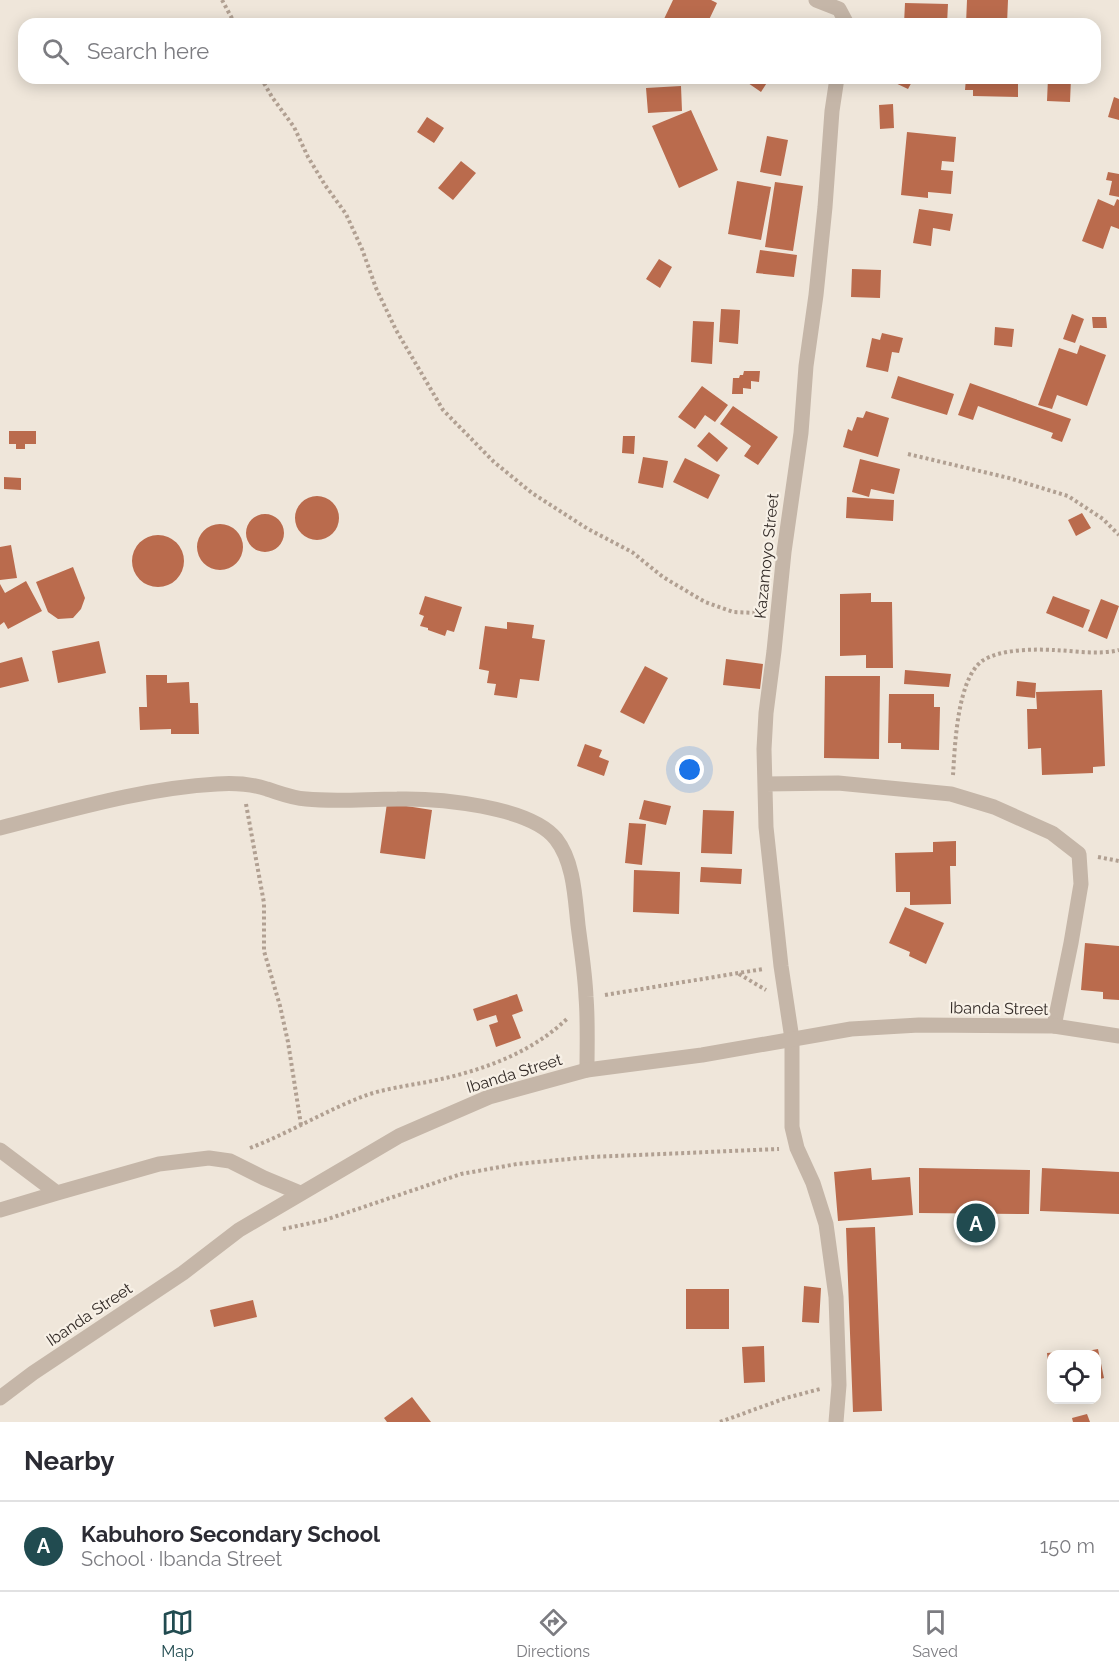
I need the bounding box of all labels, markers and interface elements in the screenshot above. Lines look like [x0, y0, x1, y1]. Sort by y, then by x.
search box [18, 18, 1101, 84]
icon: search [39, 35, 72, 68]
text: Search here [87, 38, 209, 64]
street label: Kazamoyo Street [750, 492, 783, 620]
your location [675, 755, 704, 784]
street label: Ibanda Street [949, 998, 1049, 1019]
street label: Ibanda Street [464, 1050, 565, 1097]
pin: A [956, 1200, 996, 1246]
street label: Ibanda Street [43, 1279, 136, 1350]
map controls [1047, 1350, 1101, 1404]
button: locate [1047, 1350, 1101, 1404]
text: Nearby [24, 1446, 114, 1476]
text: Kabuhoro Secondary School [81, 1521, 380, 1547]
text: A [37, 1534, 50, 1558]
text: 150 m [1040, 1534, 1095, 1558]
text: School · Ibanda Street [81, 1547, 282, 1571]
tab: Map [161, 1606, 194, 1661]
tab: Directions [516, 1606, 590, 1661]
tab: Saved [912, 1606, 958, 1661]

